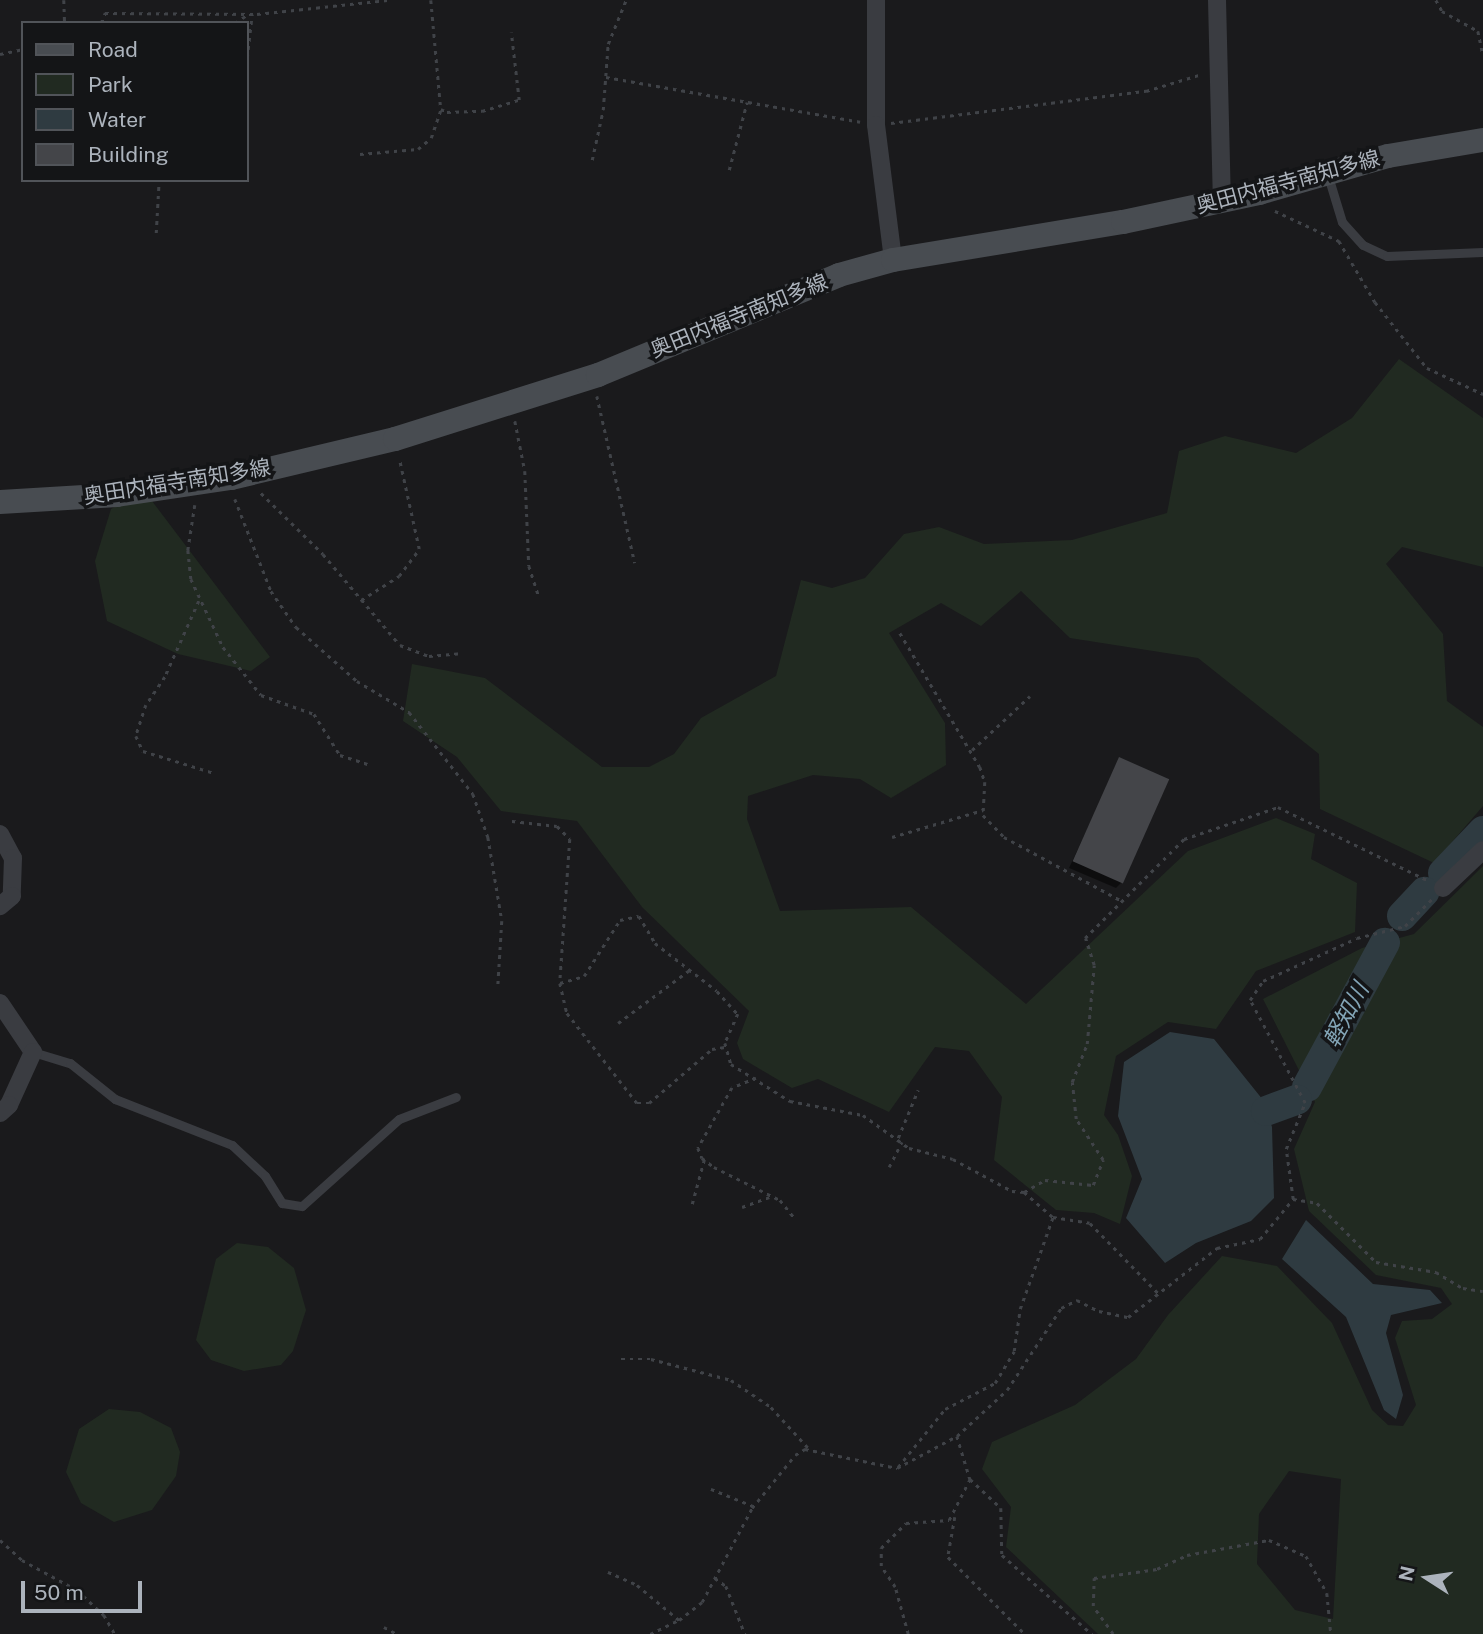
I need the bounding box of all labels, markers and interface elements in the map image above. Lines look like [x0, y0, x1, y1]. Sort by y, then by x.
legend [21, 21, 248, 182]
text: Road [88, 37, 138, 62]
text: Park [88, 72, 133, 97]
text: Water [88, 107, 146, 132]
text: Building [88, 142, 169, 167]
street label: 奥田内福寺南知多線 [1193, 145, 1383, 219]
street label: 奥田内福寺南知多線 [647, 269, 831, 363]
street label: 奥田内福寺南知多線 [82, 455, 272, 509]
water label: 軽知川 [1318, 978, 1374, 1052]
north arrow [1392, 1543, 1462, 1613]
text: N [1394, 1564, 1419, 1583]
scale bar [24, 1568, 145, 1612]
text: 50 m [34, 1580, 84, 1605]

